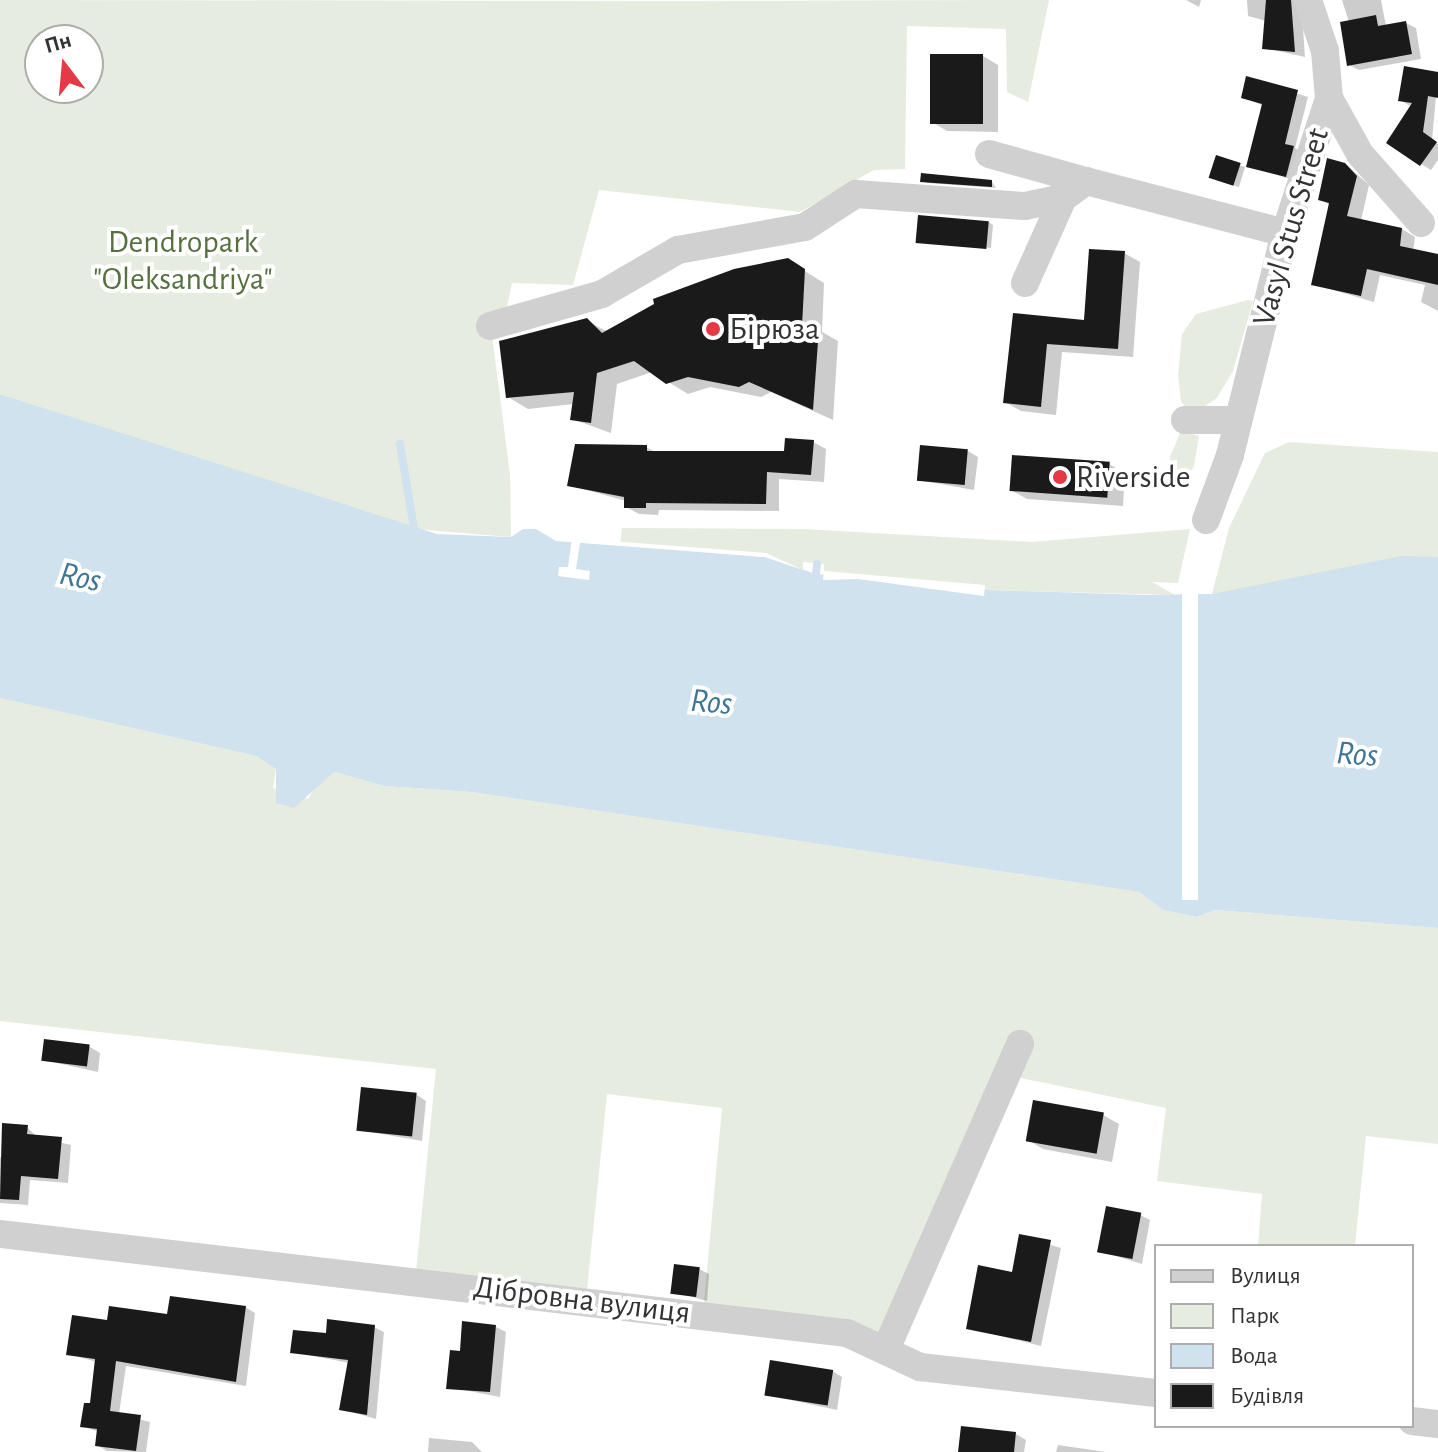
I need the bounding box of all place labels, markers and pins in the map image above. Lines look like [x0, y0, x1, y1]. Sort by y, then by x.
place label: Бірюза [729, 310, 820, 348]
marker: Бірюза [704, 320, 722, 338]
place label: Riverside [1076, 458, 1191, 496]
marker: Riverside [1051, 468, 1069, 486]

